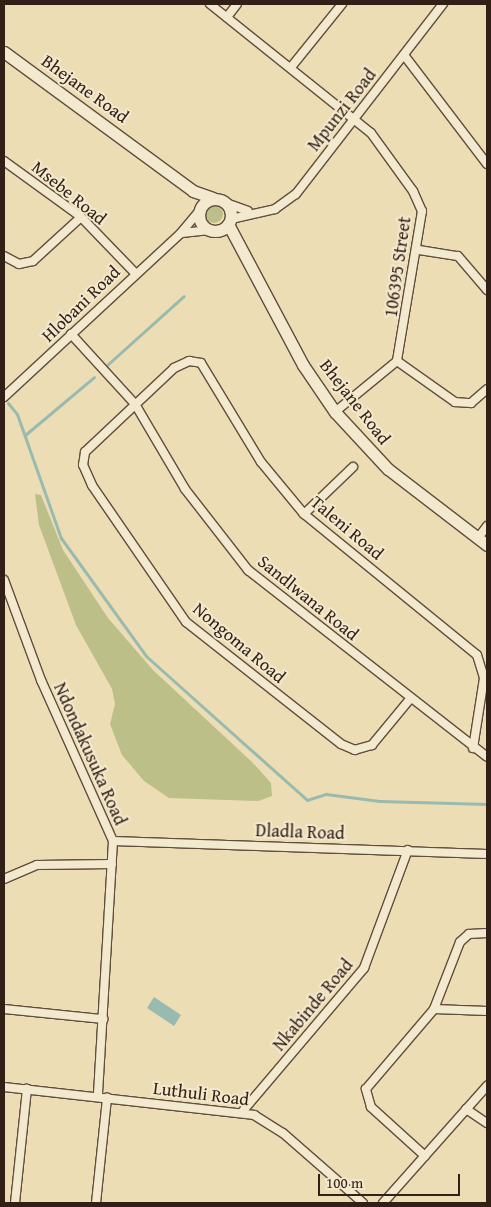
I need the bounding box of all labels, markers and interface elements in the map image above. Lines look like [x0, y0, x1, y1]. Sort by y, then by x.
street label: Bhejane Road [37, 50, 133, 128]
street label: Mpunzi Road [303, 64, 381, 156]
street label: Msebe Road [27, 156, 111, 230]
street label: 106395 Street [380, 215, 416, 319]
street label: Hlobani Road [37, 261, 125, 347]
street label: Bhejane Road [315, 355, 395, 449]
street label: Taleni Road [306, 491, 388, 565]
street label: Sandlwana Road [253, 551, 363, 645]
street label: Nongoma Road [188, 598, 290, 688]
street label: Ndondakusuka Road [49, 679, 131, 829]
street label: Dladla Road [255, 820, 345, 844]
street label: Nkabinde Road [268, 955, 358, 1055]
street label: Luthuli Road [152, 1077, 250, 1111]
scale bar [321, 1164, 464, 1196]
text: 100 m [326, 1172, 363, 1193]

